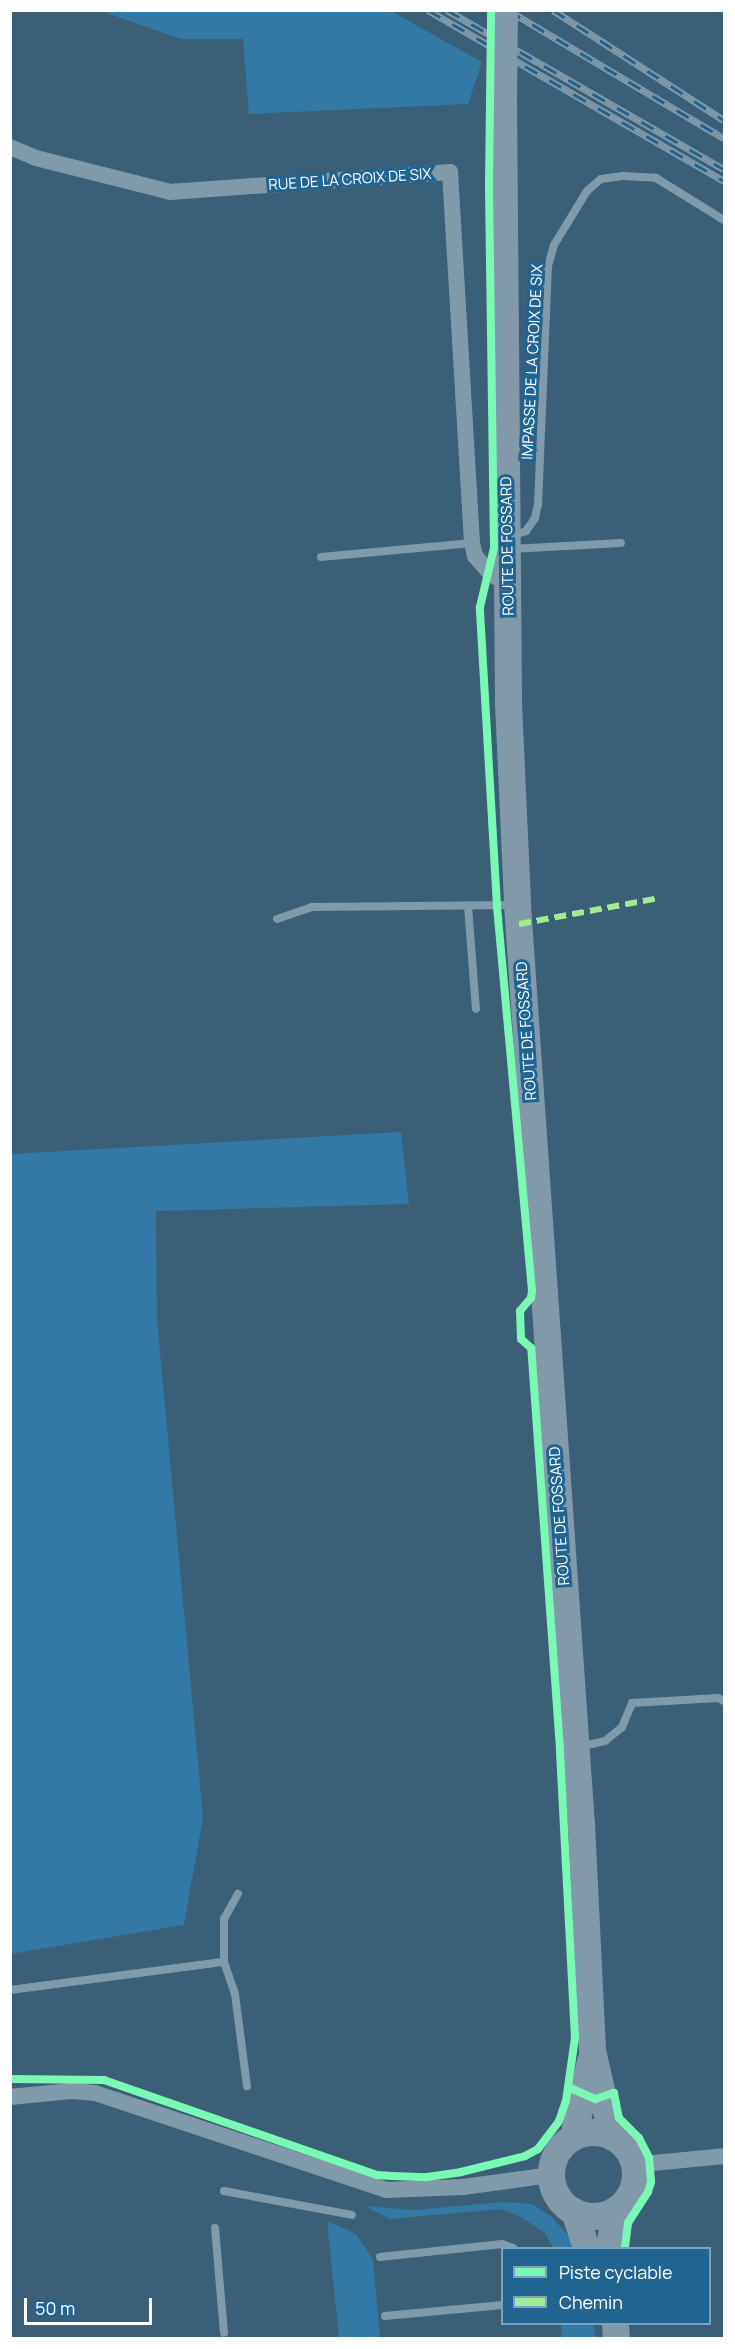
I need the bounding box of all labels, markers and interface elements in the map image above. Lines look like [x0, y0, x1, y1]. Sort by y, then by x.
street label: RUE DE LA CROIX DE SIX [268, 164, 432, 194]
street label: IMPASSE DE LA CROIX DE SIX [518, 264, 546, 460]
street label: ROUTE DE FOSSARD [497, 476, 517, 616]
street label: ROUTE DE FOSSARD [512, 961, 540, 1101]
street label: ROUTE DE FOSSARD [545, 1446, 573, 1586]
legend [501, 2247, 711, 2325]
text: Piste cyclable [559, 2260, 673, 2284]
scale bar [27, 2286, 154, 2324]
text: Chemin [559, 2290, 623, 2314]
text: 50 m [35, 2296, 75, 2320]

